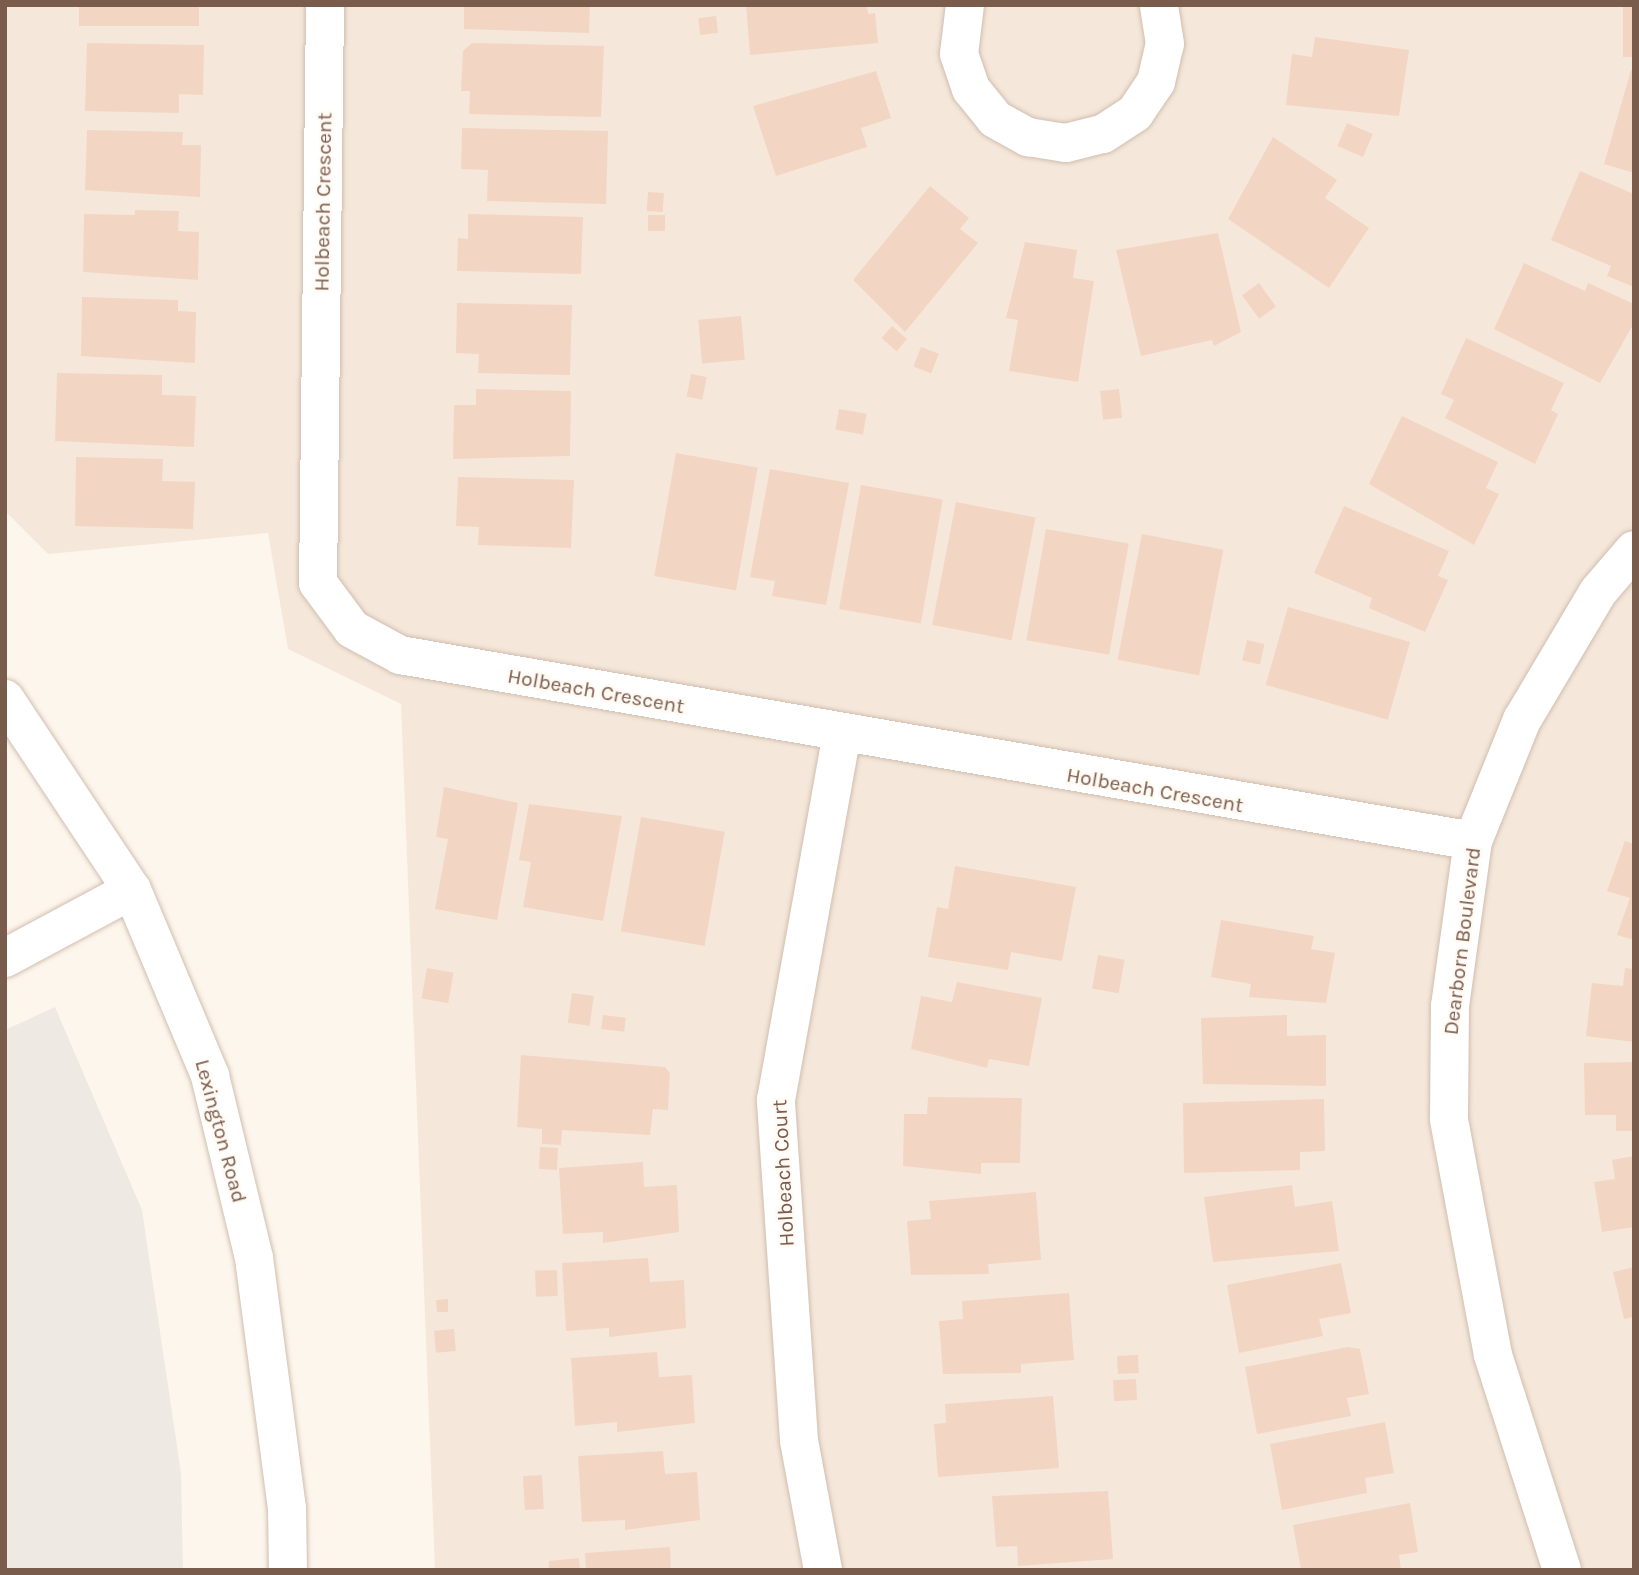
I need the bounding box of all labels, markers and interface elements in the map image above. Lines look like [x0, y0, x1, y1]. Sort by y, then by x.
street label: Holbeach Crescent [309, 112, 337, 292]
street label: Holbeach Crescent [506, 663, 686, 719]
street label: Holbeach Crescent [1065, 762, 1245, 818]
street label: Dearborn Boulevard [1438, 846, 1486, 1036]
street label: Lexington Road [190, 1056, 252, 1206]
street label: Holbeach Court [767, 1099, 799, 1247]

